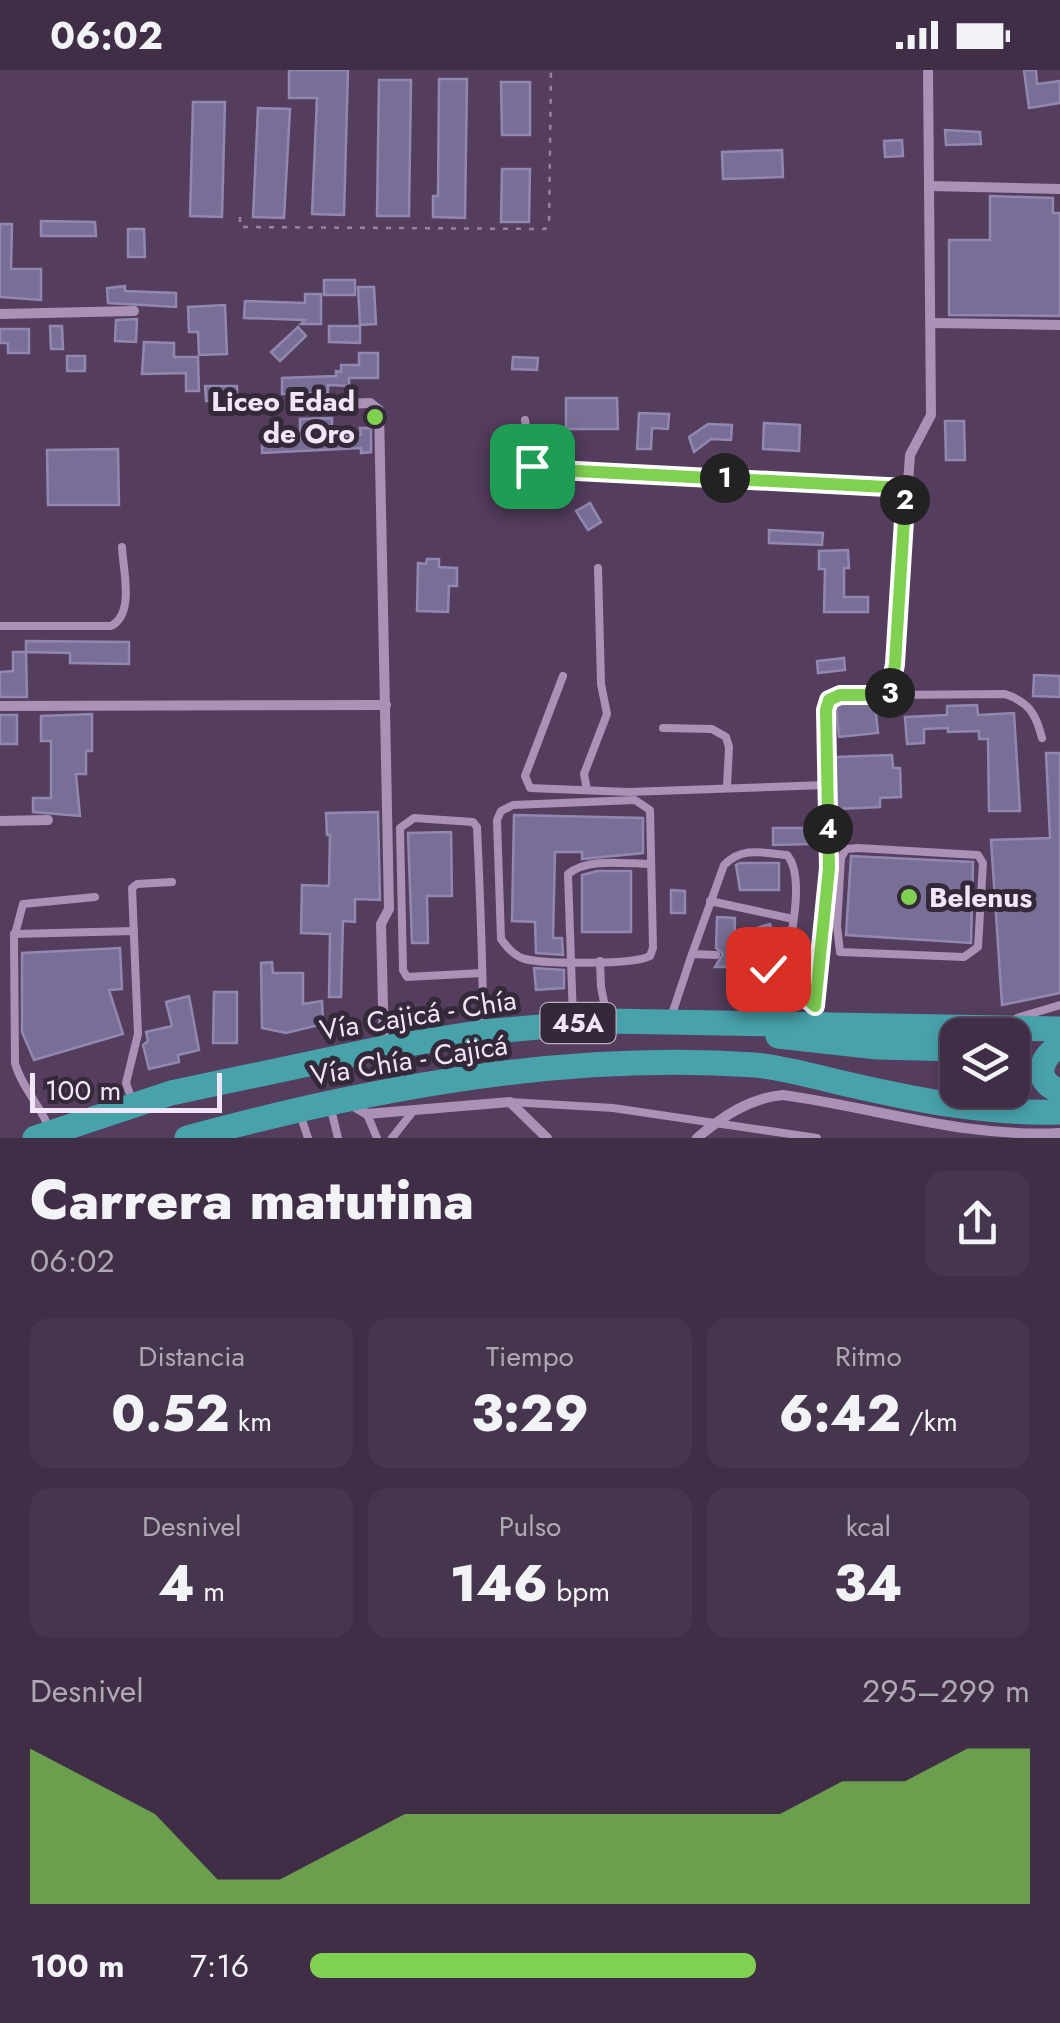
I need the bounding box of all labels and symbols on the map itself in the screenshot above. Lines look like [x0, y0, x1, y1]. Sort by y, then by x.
place label: Liceo Edad de Oro [211, 381, 355, 454]
marker: Liceo Edad de Oro [364, 406, 386, 428]
pin [490, 424, 575, 509]
pin: 1 [700, 453, 750, 503]
pin: 2 [880, 475, 930, 525]
pin: 3 [865, 668, 915, 718]
pin: 4 [803, 804, 853, 854]
place label: Belenus [929, 877, 1032, 918]
marker: Belenus [898, 886, 920, 908]
pin [726, 927, 811, 1012]
street label: Vía Cajicá - Chía [317, 979, 519, 1051]
road number: 45A [540, 1003, 616, 1043]
street label: Vía Chía - Cajicá [308, 1024, 510, 1096]
scale bar [30, 1068, 222, 1112]

